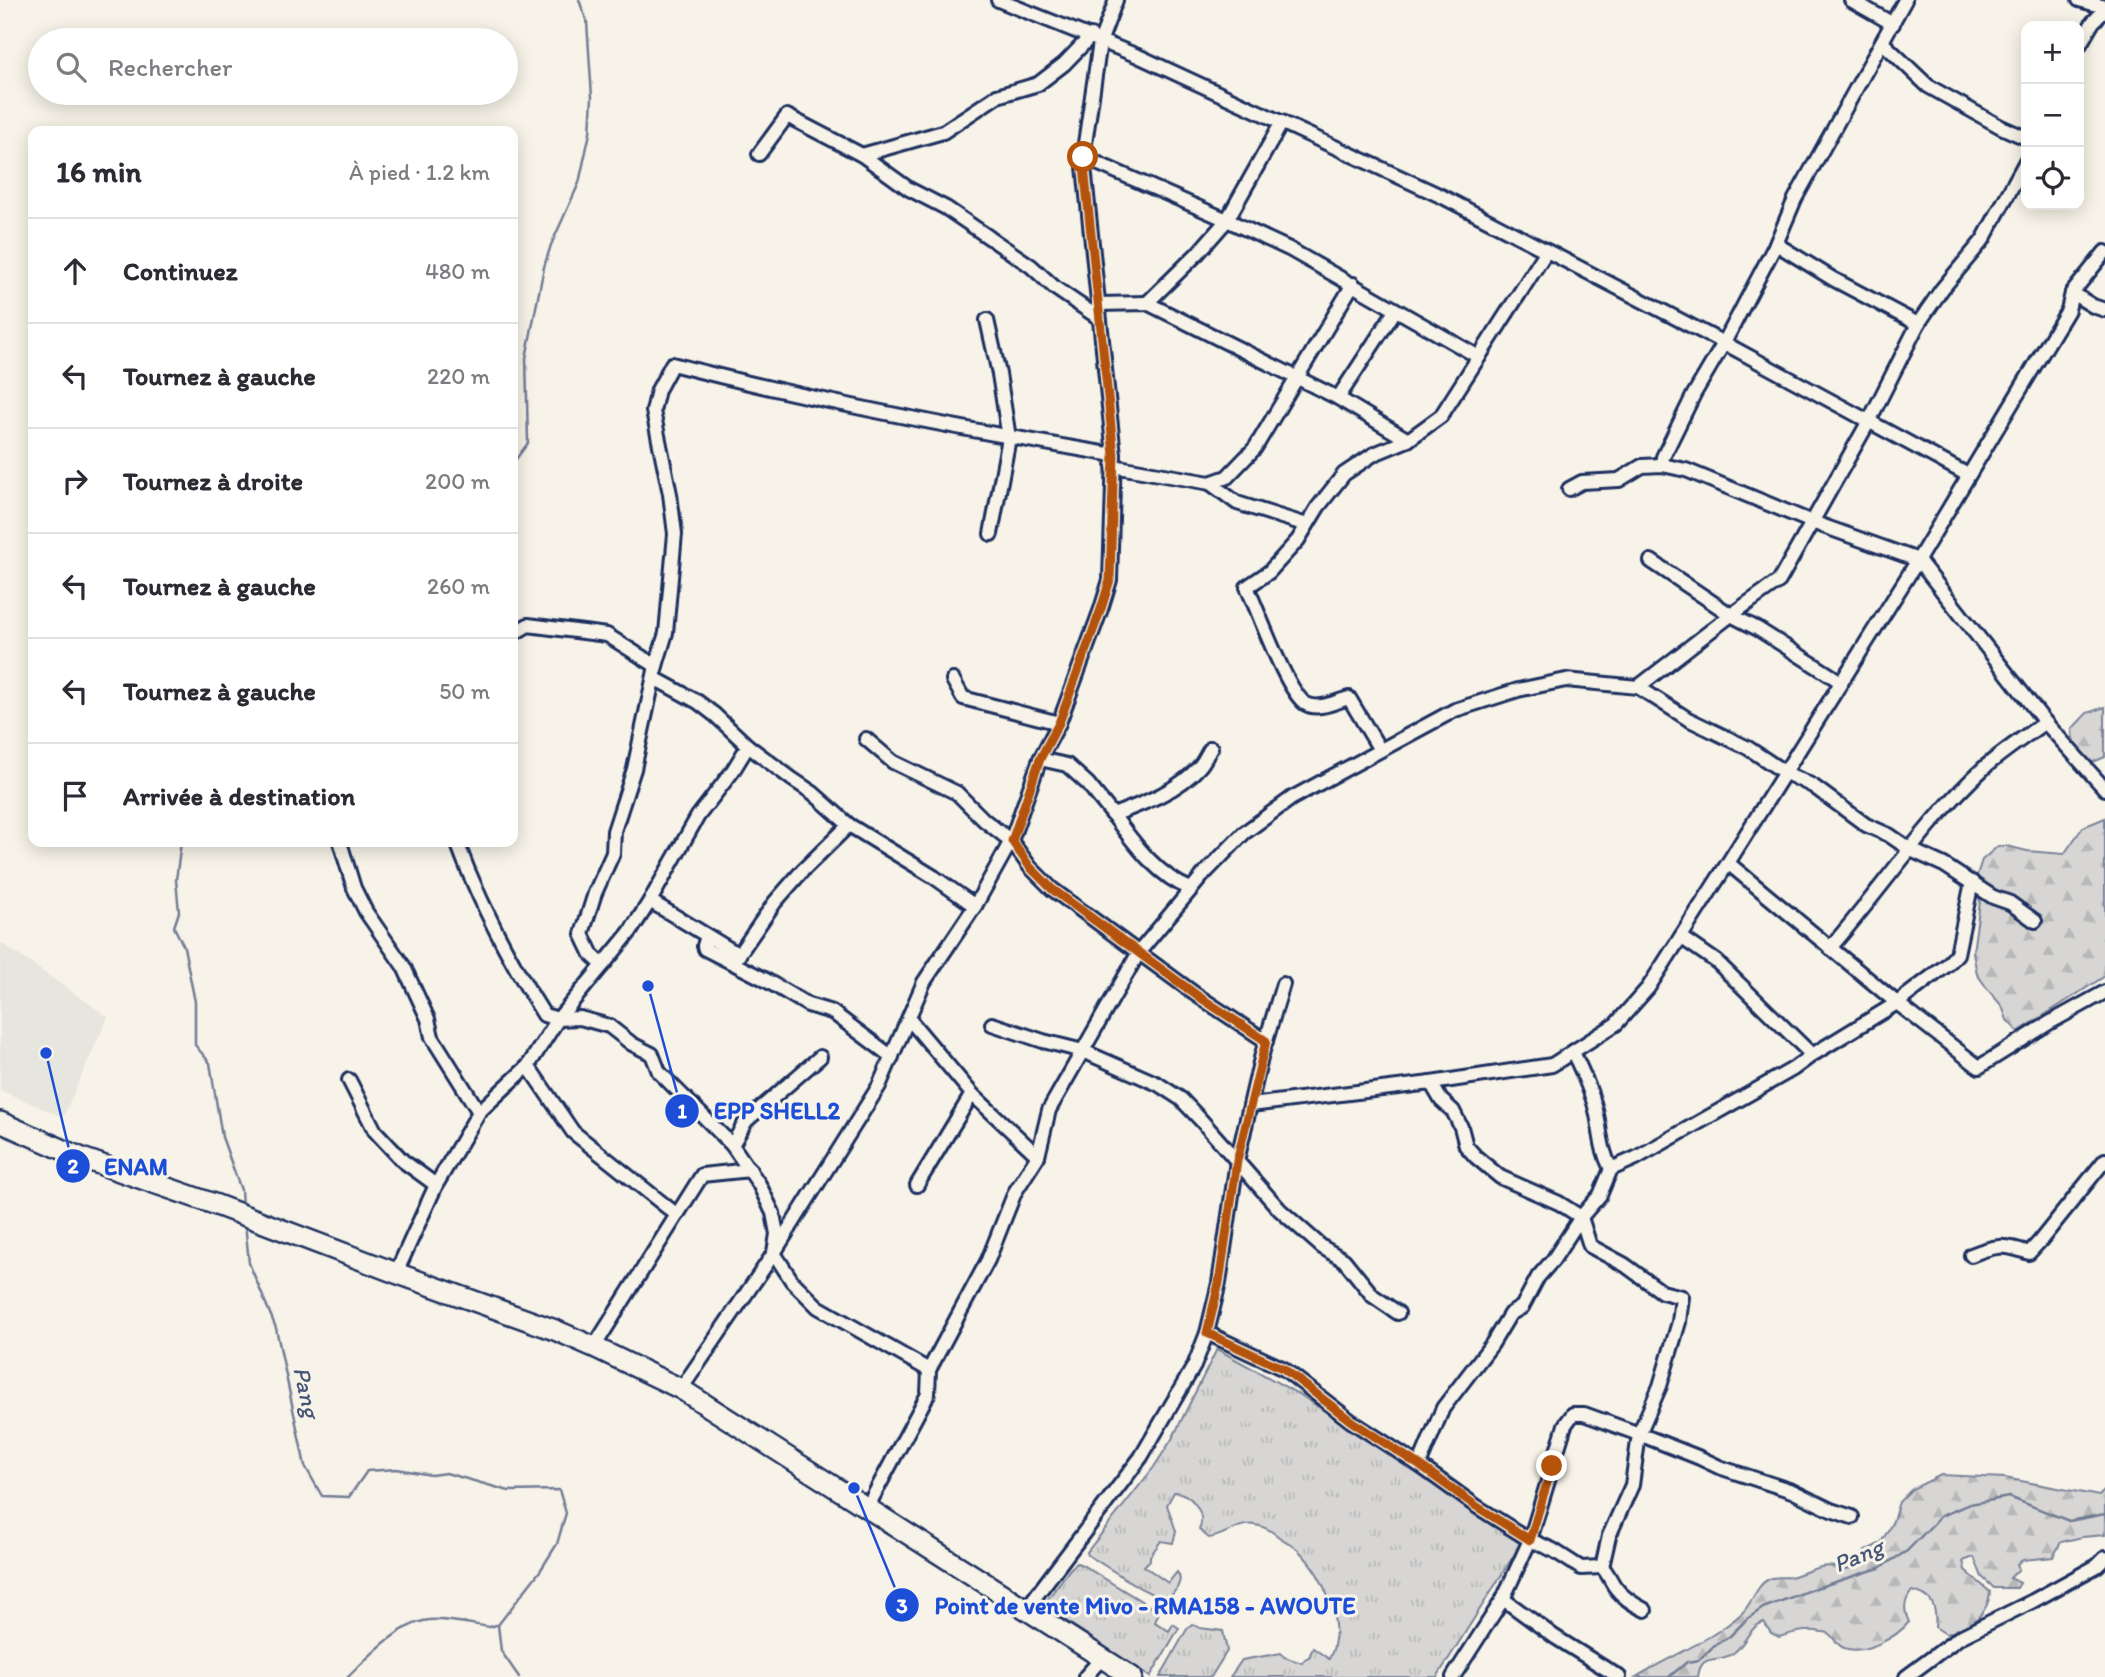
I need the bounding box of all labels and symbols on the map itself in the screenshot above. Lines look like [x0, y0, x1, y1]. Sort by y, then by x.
route start [1067, 141, 1098, 172]
callout: EPP SHELL2 [665, 1088, 854, 1133]
text: EPP SHELL2 [714, 1096, 841, 1125]
text: 1 [677, 1098, 687, 1123]
callout: ENAM [55, 1144, 182, 1189]
text: ENAM [104, 1152, 168, 1181]
text: 2 [67, 1153, 79, 1178]
water label: Pang [287, 1364, 327, 1423]
route end [1536, 1450, 1567, 1481]
water label: Pang [1829, 1531, 1890, 1578]
callout: Point de vente Mivo - RMA158 - AWOUTE [885, 1583, 1369, 1628]
text: Point de vente Mivo - RMA158 - AWOUTE [934, 1591, 1356, 1620]
text: 3 [896, 1593, 908, 1618]

